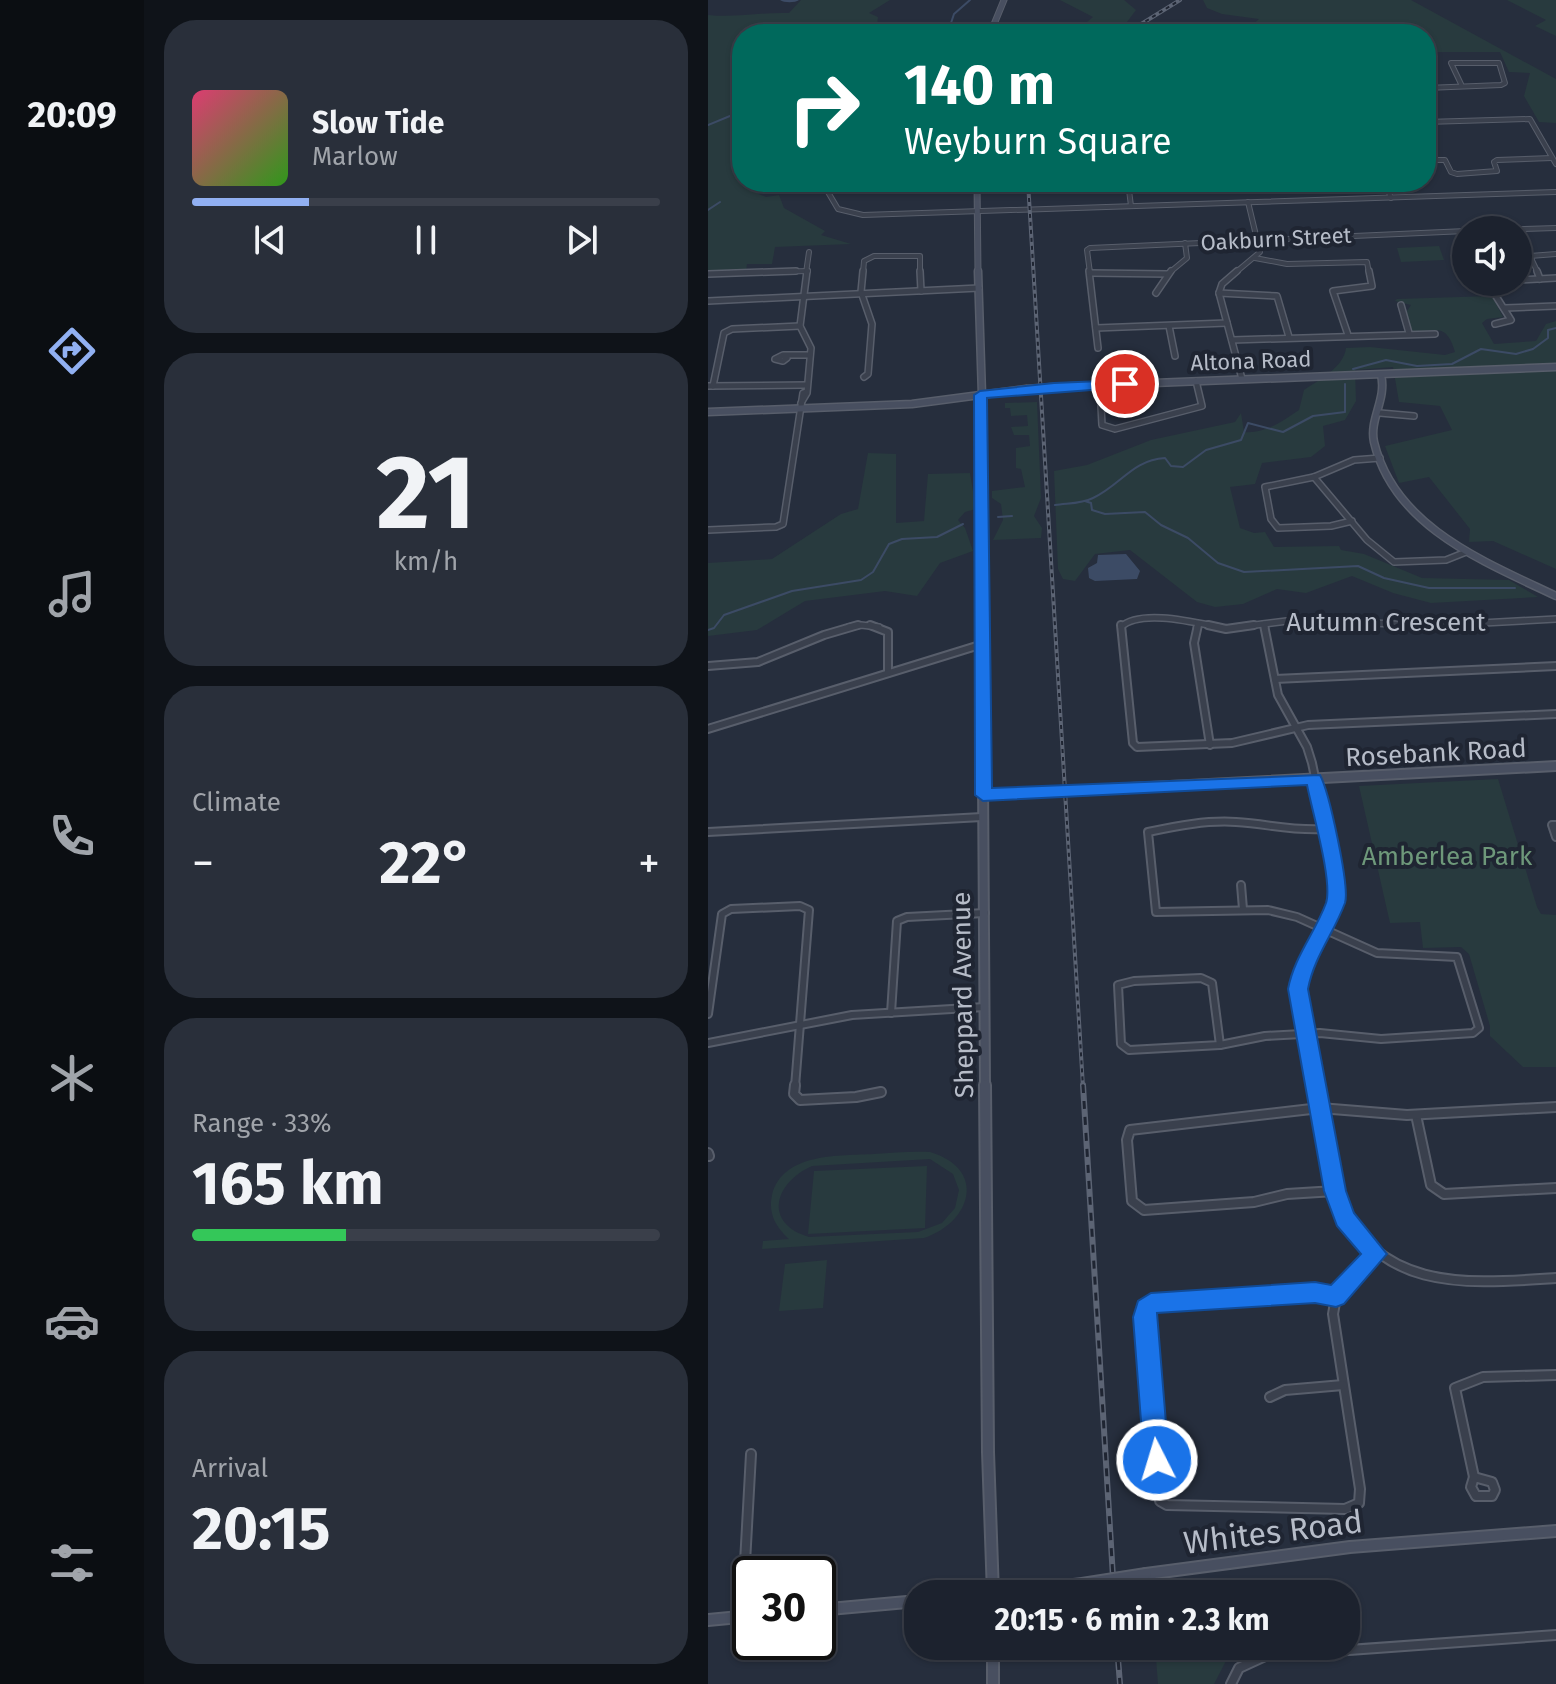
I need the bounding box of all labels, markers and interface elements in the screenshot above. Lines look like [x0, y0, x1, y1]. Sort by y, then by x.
text: 140 m [904, 52, 1055, 119]
icon: right [772, 56, 876, 160]
text: 20:09 [27, 93, 117, 137]
text: Slow Tide [312, 105, 444, 141]
text: Weyburn Square [904, 120, 1172, 164]
text: Marlow [312, 141, 398, 172]
map controls [1452, 216, 1532, 296]
button: sound [1452, 216, 1532, 296]
icon: previous [248, 218, 292, 262]
icon: pause [404, 218, 448, 262]
icon: next [560, 218, 604, 262]
street label: Oakburn Street [1200, 222, 1352, 256]
icon: directions [44, 323, 100, 379]
street label: Altona Road [1190, 345, 1312, 377]
pin [1091, 350, 1159, 418]
icon: arrive [1103, 362, 1147, 406]
text: 21 [376, 431, 476, 556]
text: km/h [394, 546, 458, 577]
icon: music [44, 566, 100, 622]
street label: Autumn Crescent [1286, 607, 1486, 638]
street label: Rosebank Road [1345, 733, 1527, 773]
text: Climate [192, 787, 281, 818]
icon: phone [44, 808, 100, 864]
text: 22° [379, 827, 473, 899]
text: − [192, 837, 214, 890]
text: + [638, 837, 660, 890]
park label: Amberlea Park [1362, 841, 1533, 872]
street label: Sheppard Avenue [946, 892, 980, 1098]
icon: climate [44, 1050, 100, 1106]
text: Range · 33% [192, 1108, 332, 1139]
text: 165 km [192, 1148, 384, 1220]
icon: car [44, 1293, 100, 1349]
position arrow [1115, 1418, 1199, 1502]
text: Arrival [192, 1453, 268, 1484]
text: 20:15 [192, 1493, 330, 1565]
street label: Whites Road [1181, 1502, 1365, 1562]
icon: filters [44, 1535, 100, 1591]
speed limit sign: 30 [732, 1556, 836, 1660]
text: 20:15 · 6 min · 2.3 km [994, 1602, 1270, 1638]

